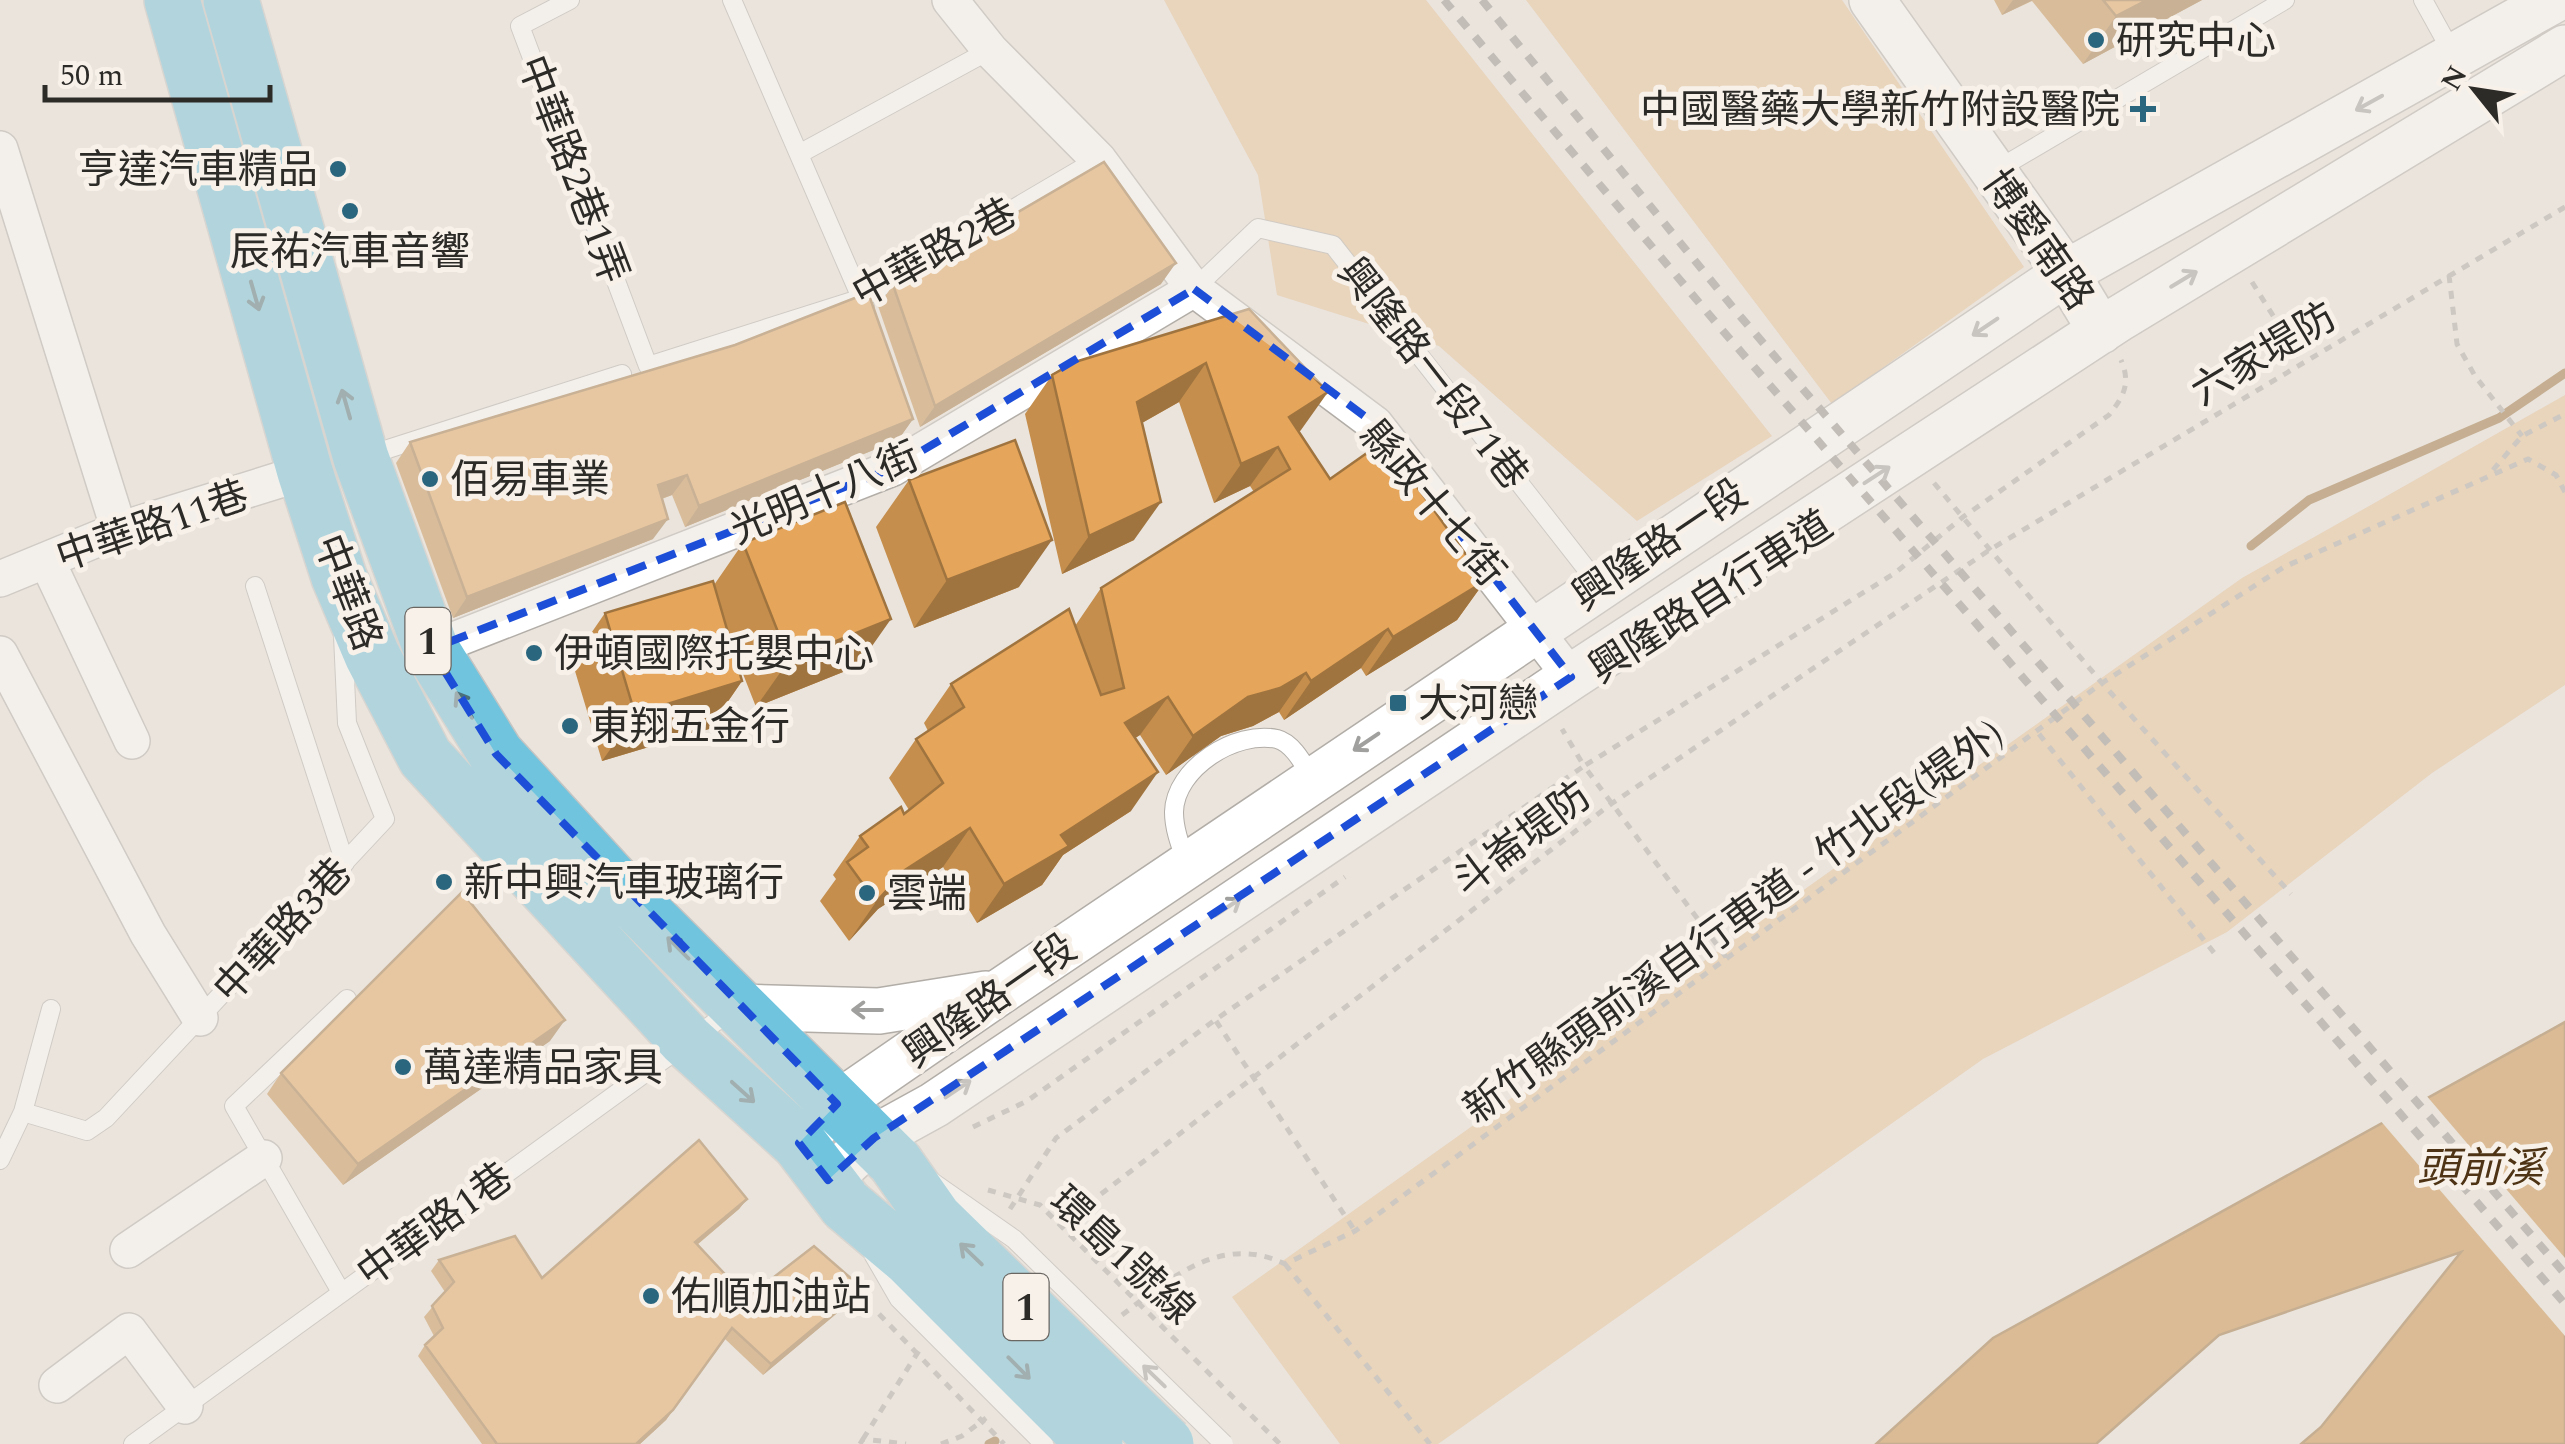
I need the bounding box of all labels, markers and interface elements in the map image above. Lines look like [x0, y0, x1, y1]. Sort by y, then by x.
place label: 研究中心 [2116, 12, 2276, 73]
marker: 研究中心 [2085, 29, 2107, 51]
scale bar [45, 40, 270, 102]
north arrow [2425, 40, 2525, 140]
street label: 中華路2巷1弄 [500, 47, 643, 293]
text: 50 m [60, 53, 123, 99]
text: N [2430, 58, 2479, 99]
place label: 中國醫藥大學新竹附設醫院 [1640, 81, 2120, 142]
one-way arrow [2354, 94, 2384, 114]
marker: 中國醫藥大學新竹附設醫院 [2130, 96, 2156, 122]
place label: 亨達汽車精品 [78, 141, 318, 202]
street label: 博愛南路 [1966, 157, 2108, 323]
marker: 亨達汽車精品 [327, 158, 349, 180]
street label: 中華路2巷 [842, 184, 1029, 324]
marker: 辰祐汽車音響 [339, 200, 361, 222]
place label: 辰祐汽車音響 [230, 223, 470, 284]
street label: 興隆路一段71巷 [1322, 245, 1542, 504]
one-way arrow [2169, 269, 2198, 289]
one-way arrow [247, 280, 266, 311]
street label: 六家堤防 [2180, 288, 2349, 422]
one-way arrow [1972, 317, 1999, 337]
one-way arrow [335, 389, 354, 420]
street label: 縣政十七街 [1343, 408, 1519, 601]
street label: 光明十八街 [721, 427, 929, 561]
place label: 佰易車業 [450, 451, 610, 512]
street label: 興隆路一段 [1560, 465, 1760, 627]
one-way arrow [1863, 465, 1891, 486]
street label: 中華路11巷 [48, 466, 257, 589]
marker: 佰易車業 [419, 468, 441, 490]
street label: 興隆路自行車道 [1577, 496, 1845, 700]
street label: 中華路 [297, 526, 397, 660]
road number: 1 [406, 608, 450, 674]
place label: 伊頓國際托嬰中心 [554, 625, 874, 686]
marker: 伊頓國際托嬰中心 [523, 642, 545, 664]
place label: 大河戀 [1418, 675, 1538, 736]
one-way arrow [454, 691, 474, 720]
marker: 大河戀 [1387, 692, 1409, 714]
place label: 東翔五金行 [590, 698, 790, 759]
street label: 新竹縣頭前溪自行車道 - 竹北段(堤外) [1452, 706, 2017, 1140]
marker: 東翔五金行 [559, 715, 581, 737]
one-way arrow [1353, 731, 1381, 752]
street label: 斗崙堤防 [1440, 767, 1605, 913]
street label: 中華路3巷 [200, 845, 368, 1018]
place label: 新中興汽車玻璃行 [464, 854, 784, 915]
place label: 雲端 [887, 865, 967, 926]
marker: 新中興汽車玻璃行 [433, 871, 455, 893]
marker: 雲端 [856, 882, 878, 904]
one-way arrow [1213, 897, 1241, 918]
street label: 興隆路一段 [891, 920, 1090, 1084]
one-way arrow [667, 937, 691, 961]
one-way arrow [851, 1000, 884, 1020]
place label: 萬達精品家具 [423, 1039, 663, 1100]
marker: 萬達精品家具 [392, 1056, 414, 1078]
one-way arrow [944, 1079, 972, 1100]
one-way arrow [730, 1080, 755, 1103]
water label: 頭前溪 [2417, 1138, 2548, 1201]
street label: 中華路1巷 [345, 1148, 526, 1304]
street label: 環島1號線 [1035, 1173, 1208, 1341]
one-way arrow [959, 1242, 983, 1266]
place label: 佑順加油站 [671, 1268, 871, 1329]
road number: 1 [1004, 1274, 1048, 1340]
marker: 佑順加油站 [640, 1285, 662, 1307]
one-way arrow [1007, 1355, 1031, 1379]
one-way arrow [1143, 1364, 1167, 1388]

